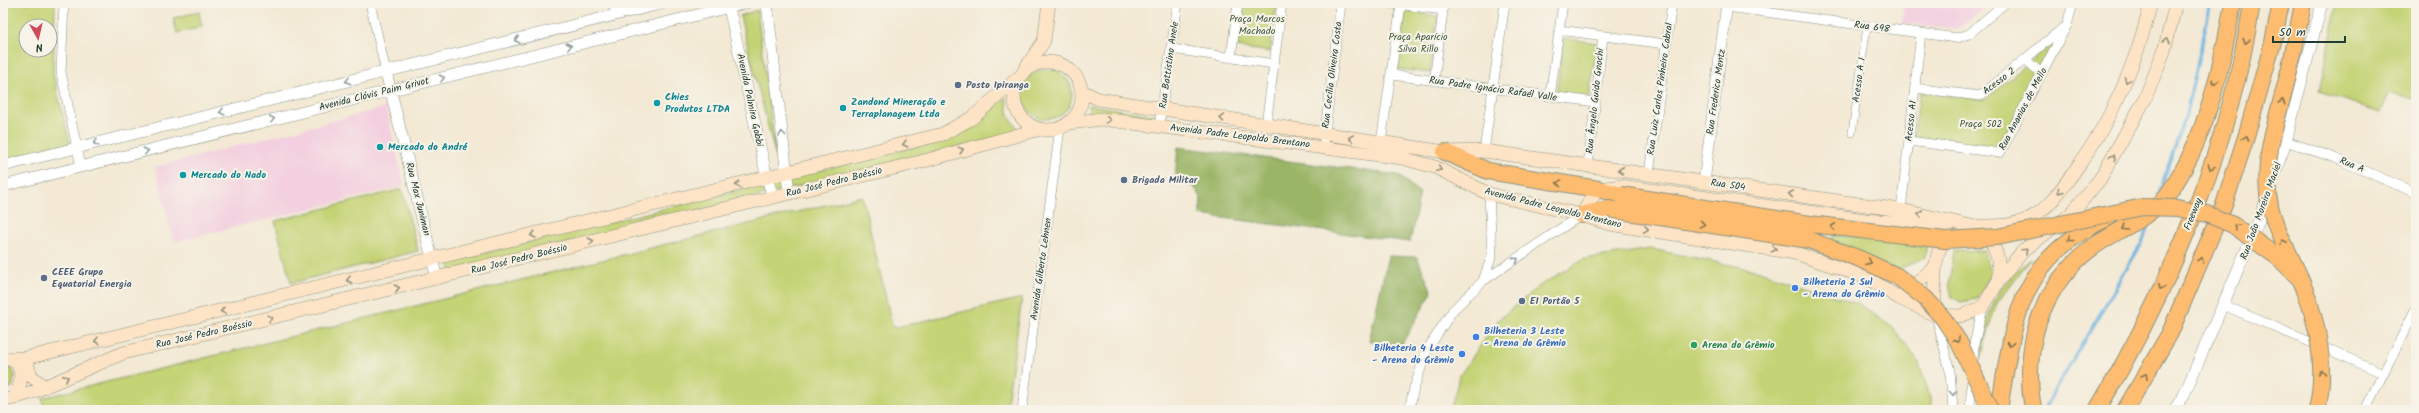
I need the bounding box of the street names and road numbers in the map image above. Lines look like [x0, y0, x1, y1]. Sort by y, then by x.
street label: Rua 698 [1853, 17, 1892, 38]
street label: Rua Battistino Anele [1155, 20, 1183, 110]
street label: Rua Cecília Oliveira Costa [1318, 20, 1347, 129]
street label: Rua Luiz Carlos Pinheiro Cabral [1643, 21, 1677, 156]
street label: Rua Ângelo Guido Gnochi [1582, 47, 1609, 155]
street label: Rua Frederico Mentz [1702, 47, 1730, 136]
street label: Avenida Palmira Gobbi [732, 52, 768, 149]
street label: Acesso A 1 [1848, 56, 1870, 104]
street label: Acesso 2 [1979, 63, 2019, 99]
street label: Rua Ananias de Mello [1994, 64, 2052, 153]
street label: Rua Padre Ignácio Rafaél Valle [1428, 72, 1558, 106]
street label: Avenida Clóvis Paim Grivot [317, 73, 431, 115]
street label: Acesso A1 [1901, 100, 1921, 142]
street label: Avenida Padre Leopoldo Brentano [1169, 119, 1311, 153]
street label: Rua A [2337, 153, 2367, 177]
street label: Rua João Moreira Maciel [2236, 159, 2286, 262]
street label: Rua Max Juniman [401, 160, 435, 238]
street label: Rua José Pedro Boéssio [784, 162, 884, 202]
street label: Rua 504 [1709, 175, 1747, 195]
street label: Avenida Padre Leopoldo Brentano [1483, 183, 1624, 233]
street label: Freeway [2179, 195, 2207, 233]
street label: Avenida Gilberto Lehnen [1026, 217, 1056, 321]
street label: Rua José Pedro Boéssio [469, 239, 569, 279]
street label: Rua José Pedro Boéssio [154, 315, 254, 353]

